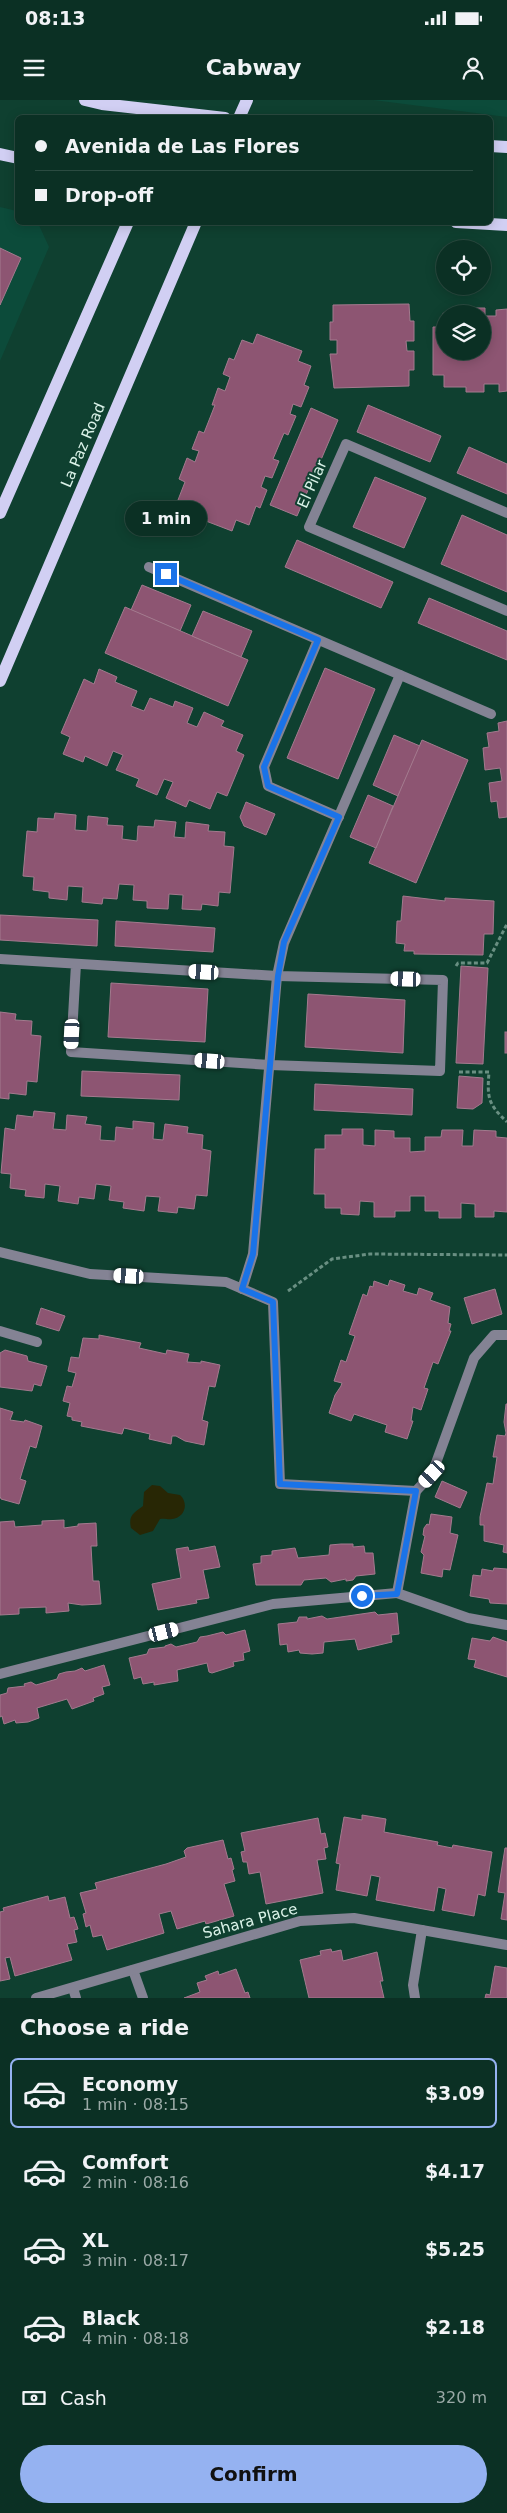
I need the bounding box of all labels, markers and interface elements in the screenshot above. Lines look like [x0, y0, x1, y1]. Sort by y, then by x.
text: 08:13 [25, 7, 85, 29]
icon: menu [20, 54, 48, 82]
icon: person [459, 54, 487, 82]
text: Cabway [206, 55, 301, 80]
text: Avenida de Las Flores [65, 135, 299, 157]
text: Drop-off [65, 184, 153, 206]
map controls [436, 240, 491, 360]
button: locate [436, 240, 491, 295]
button: layers [436, 305, 491, 360]
street label: La Paz Road [57, 400, 109, 490]
street label: El Pilar [293, 456, 331, 511]
callout: 1 min [125, 502, 207, 536]
text: 1 min [141, 509, 191, 528]
route end [155, 563, 177, 585]
car [188, 964, 219, 980]
car [390, 971, 421, 987]
car [63, 1019, 80, 1049]
car [194, 1052, 225, 1070]
car [113, 1268, 144, 1284]
car [416, 1458, 447, 1490]
route start [351, 1585, 373, 1607]
car [147, 1621, 180, 1643]
street label: Sahara Place [201, 1900, 299, 1942]
text: Choose a ride [20, 2015, 189, 2040]
icon: car [22, 2071, 67, 2116]
text: Economy [82, 2073, 178, 2095]
text: $3.09 [425, 2082, 485, 2104]
text: 1 min · 08:15 [82, 2095, 189, 2114]
icon: car [22, 2149, 67, 2194]
text: Comfort [82, 2151, 169, 2173]
text: $4.17 [425, 2160, 485, 2182]
text: 2 min · 08:16 [82, 2173, 189, 2192]
icon: car [22, 2227, 67, 2272]
text: XL [82, 2229, 109, 2251]
text: $5.25 [425, 2238, 485, 2260]
text: 3 min · 08:17 [82, 2251, 189, 2270]
icon: car [22, 2305, 67, 2350]
text: Black [82, 2307, 140, 2329]
text: $2.18 [425, 2316, 485, 2338]
text: 4 min · 08:18 [82, 2329, 189, 2348]
icon: cash [20, 2384, 48, 2412]
text: Cash [60, 2387, 107, 2409]
text: 320 m [436, 2388, 487, 2407]
button: Confirm [20, 2445, 487, 2503]

